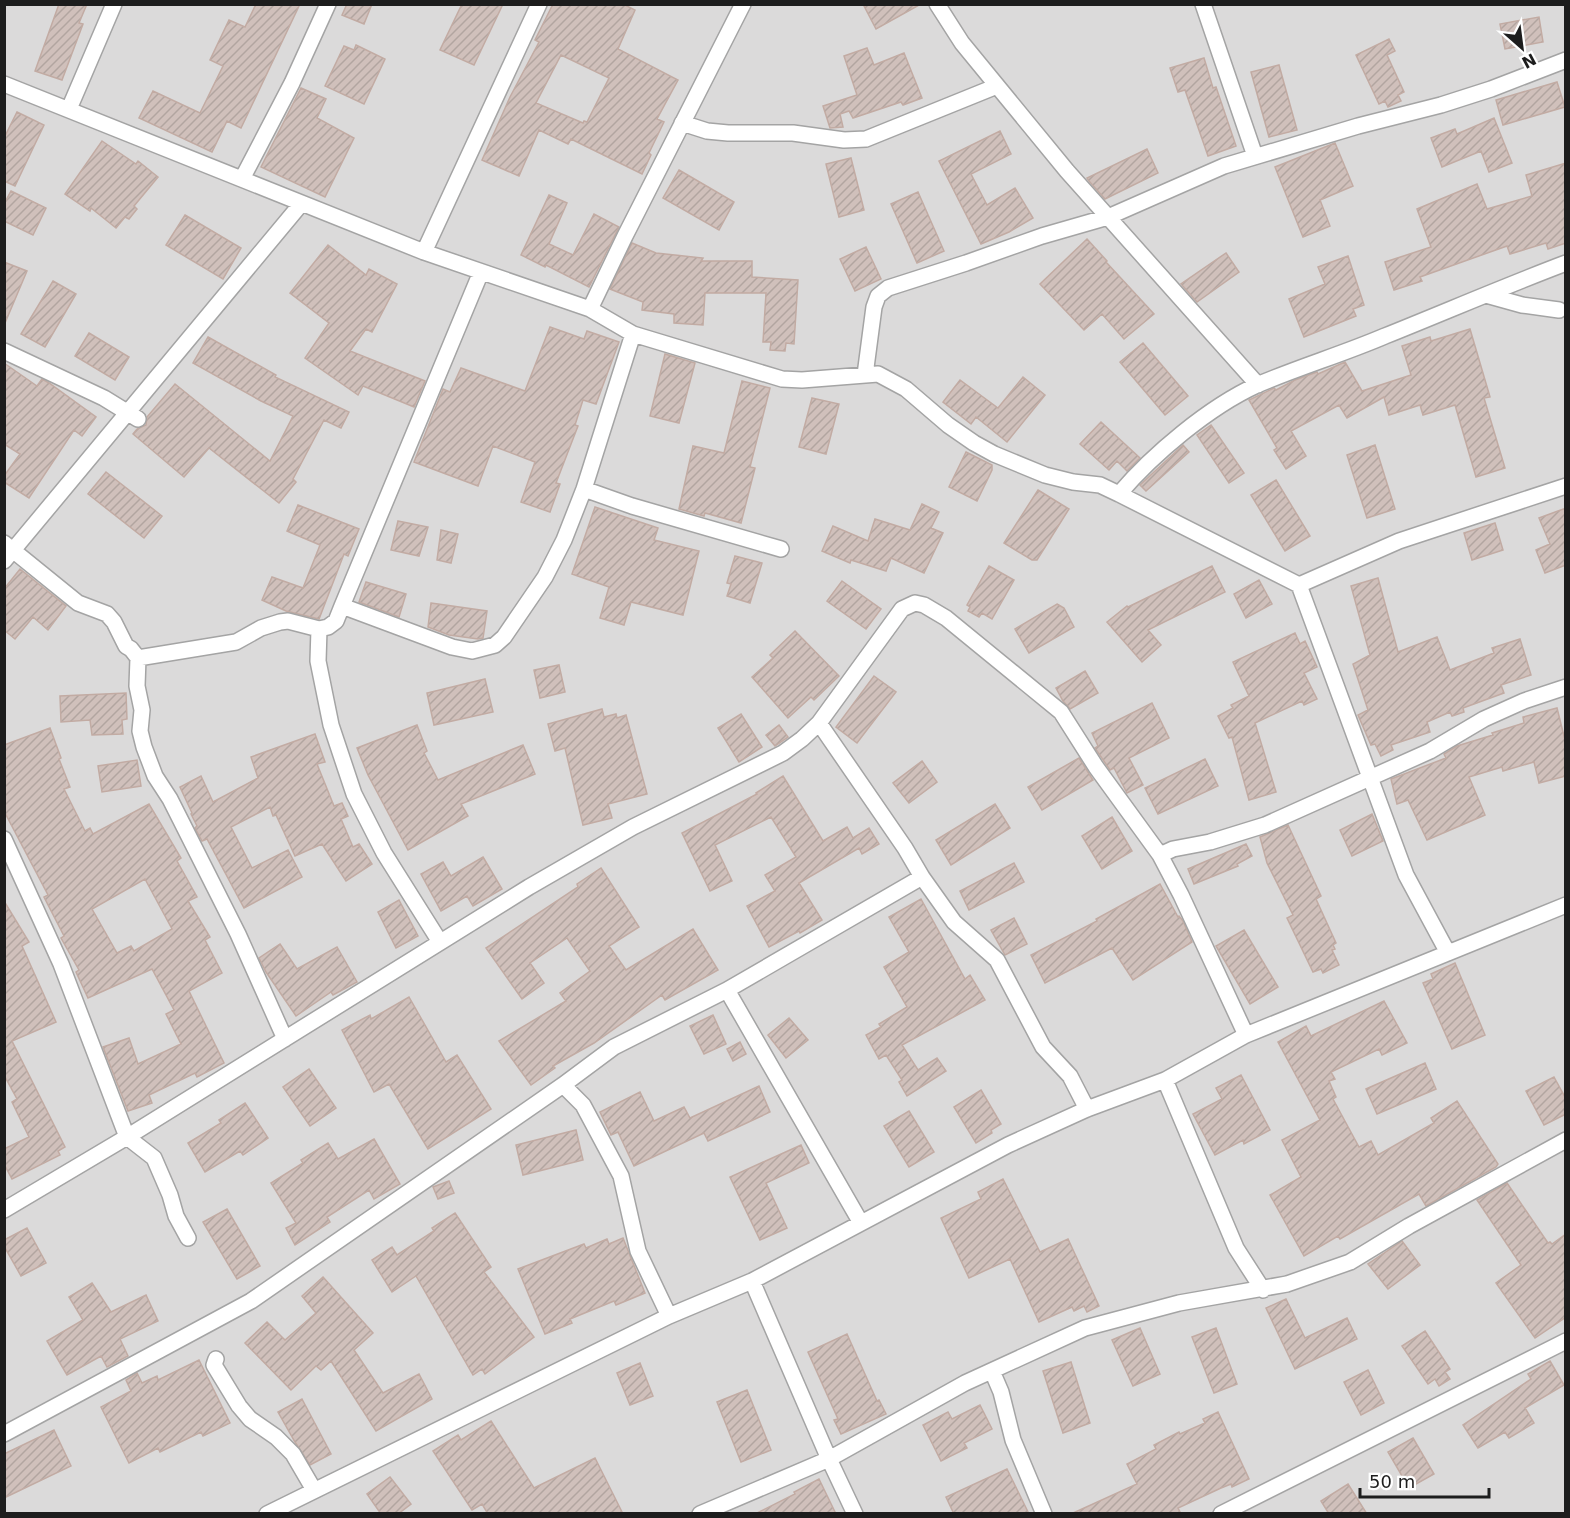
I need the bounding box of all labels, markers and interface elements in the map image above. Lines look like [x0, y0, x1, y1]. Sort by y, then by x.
north arrow [1492, 18, 1552, 78]
text: N [1518, 49, 1539, 72]
scale bar [1360, 1461, 1489, 1499]
text: 50 m [1369, 1471, 1415, 1492]

